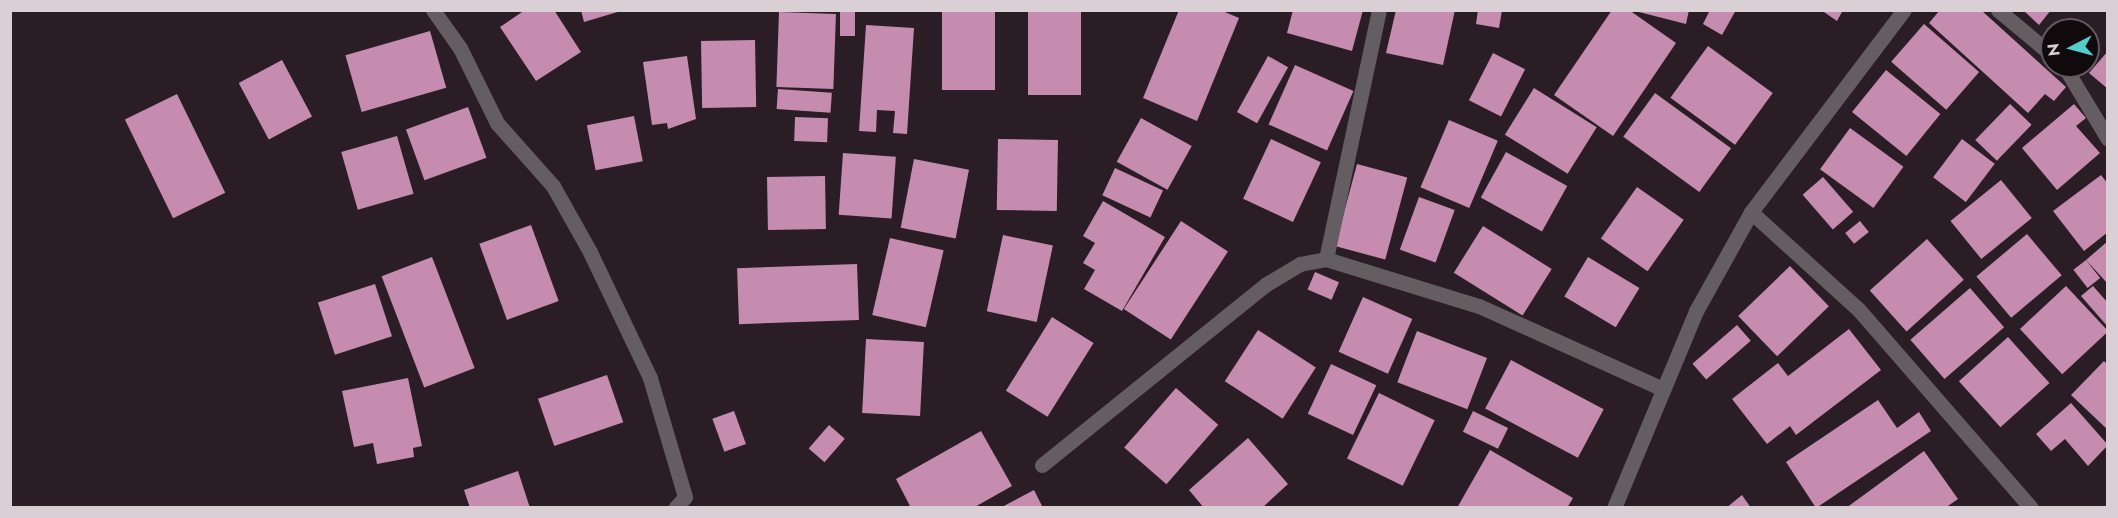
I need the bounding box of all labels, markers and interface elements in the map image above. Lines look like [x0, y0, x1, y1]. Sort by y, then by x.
north arrow [2040, 18, 2100, 78]
text: N [2041, 42, 2066, 57]

